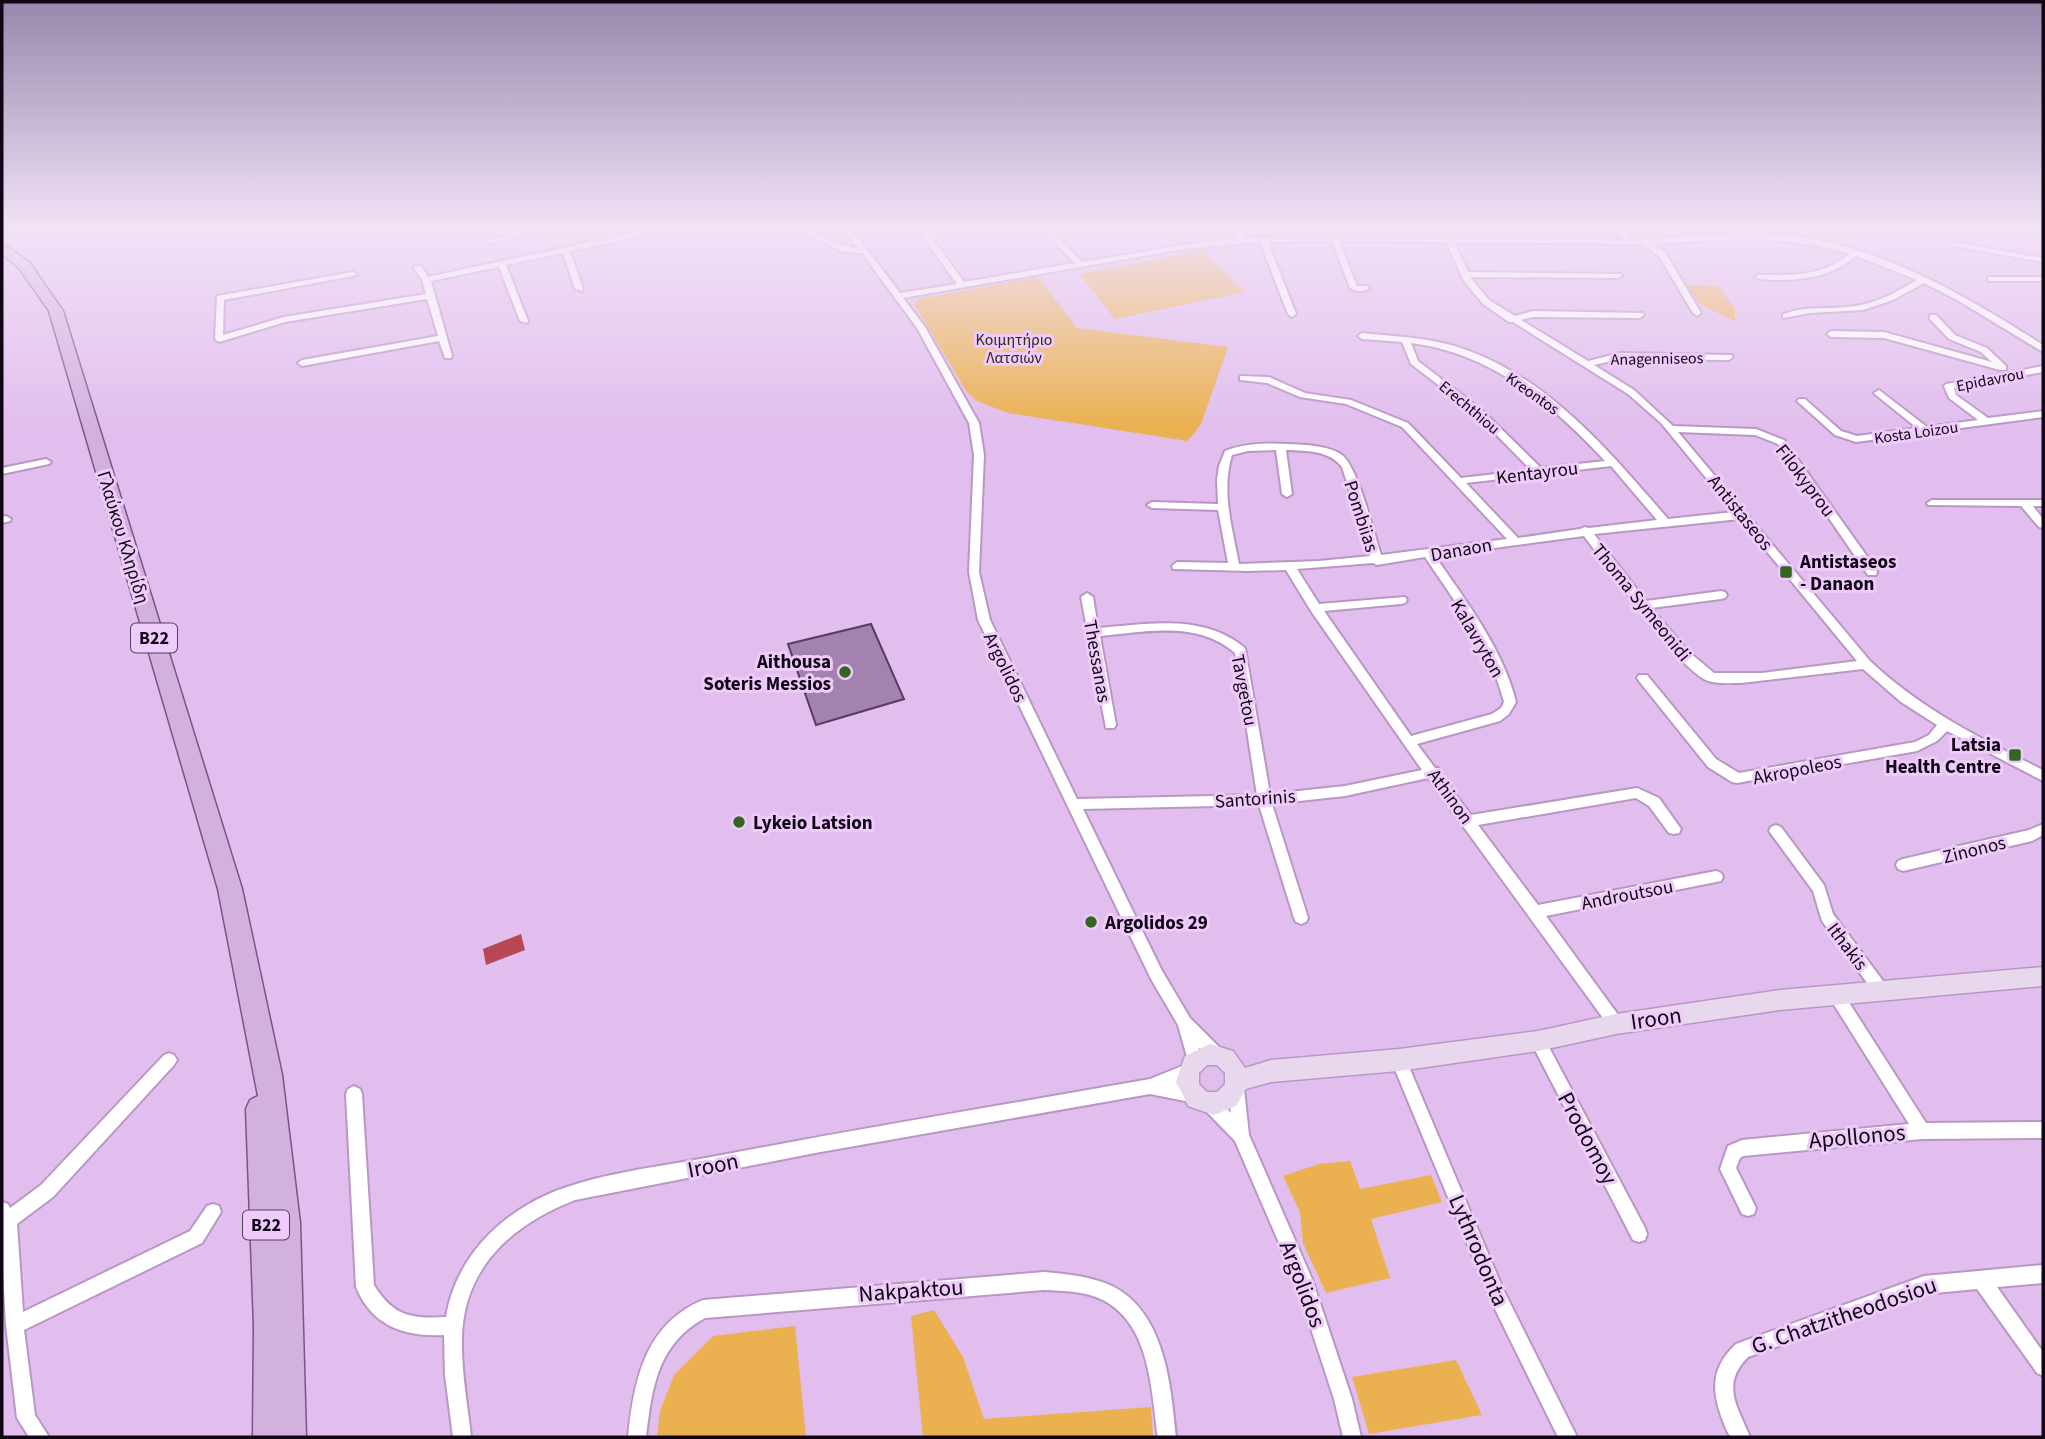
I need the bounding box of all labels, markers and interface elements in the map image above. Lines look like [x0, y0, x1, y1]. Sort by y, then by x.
park label: Κοιμητήριο Λατσιών [976, 329, 1052, 369]
street label: Anagenniseos [1610, 347, 1704, 371]
street label: Epidavrou [1955, 363, 2026, 397]
street label: Kreontos [1501, 367, 1564, 420]
street label: Erechthiou [1434, 376, 1504, 440]
street label: Kosta Loizou [1873, 416, 1960, 450]
street label: Filokyprou [1768, 439, 1841, 523]
street label: Kentayrou [1495, 455, 1580, 492]
street label: Γλαύκου Κληρίδη [90, 468, 156, 607]
street label: Antistaseos [1701, 469, 1779, 557]
street label: Pombiias [1336, 477, 1385, 556]
street label: Danaon [1428, 532, 1494, 569]
street label: Thoma Symeonidi [1585, 538, 1697, 668]
place label: Antistaseos - Danaon [1799, 549, 1896, 598]
marker: Antistaseos - Danaon [1778, 564, 1794, 580]
street label: Kalavryton [1443, 594, 1510, 683]
street label: Thessanas [1076, 618, 1117, 705]
road number: B22 [131, 624, 177, 652]
street label: Argolidos [976, 628, 1033, 707]
place label: Aithousa Soteris Messios [703, 649, 831, 698]
street label: Tavgetou [1223, 652, 1264, 728]
marker: Aithousa Soteris Messios [837, 664, 853, 680]
place label: Latsia Health Centre [1885, 732, 2001, 781]
marker: Latsia Health Centre [2007, 747, 2023, 763]
street label: Akropoleos [1751, 749, 1844, 792]
street label: Athinon [1420, 764, 1479, 830]
street label: Santorinis [1214, 783, 1296, 816]
place label: Lykeio Latsion [753, 810, 873, 837]
marker: Lykeio Latsion [731, 814, 747, 830]
street label: Zinonos [1940, 830, 2009, 871]
street label: Androutsou [1579, 873, 1676, 918]
place label: Argolidos 29 [1104, 910, 1208, 937]
marker: Argolidos 29 [1083, 914, 1099, 930]
street label: Ithakis [1820, 917, 1874, 976]
street label: Iroon [1628, 999, 1684, 1038]
street label: Prodomoy [1549, 1086, 1626, 1191]
street label: Apollonos [1808, 1116, 1907, 1157]
street label: Iroon [685, 1144, 741, 1187]
street label: Lythrodonta [1440, 1189, 1517, 1311]
road number: B22 [243, 1210, 289, 1240]
street label: Argolidos [1271, 1236, 1334, 1332]
street label: G. Chatzitheodosiou [1747, 1268, 1941, 1363]
street label: Nakpaktou [857, 1270, 965, 1311]

